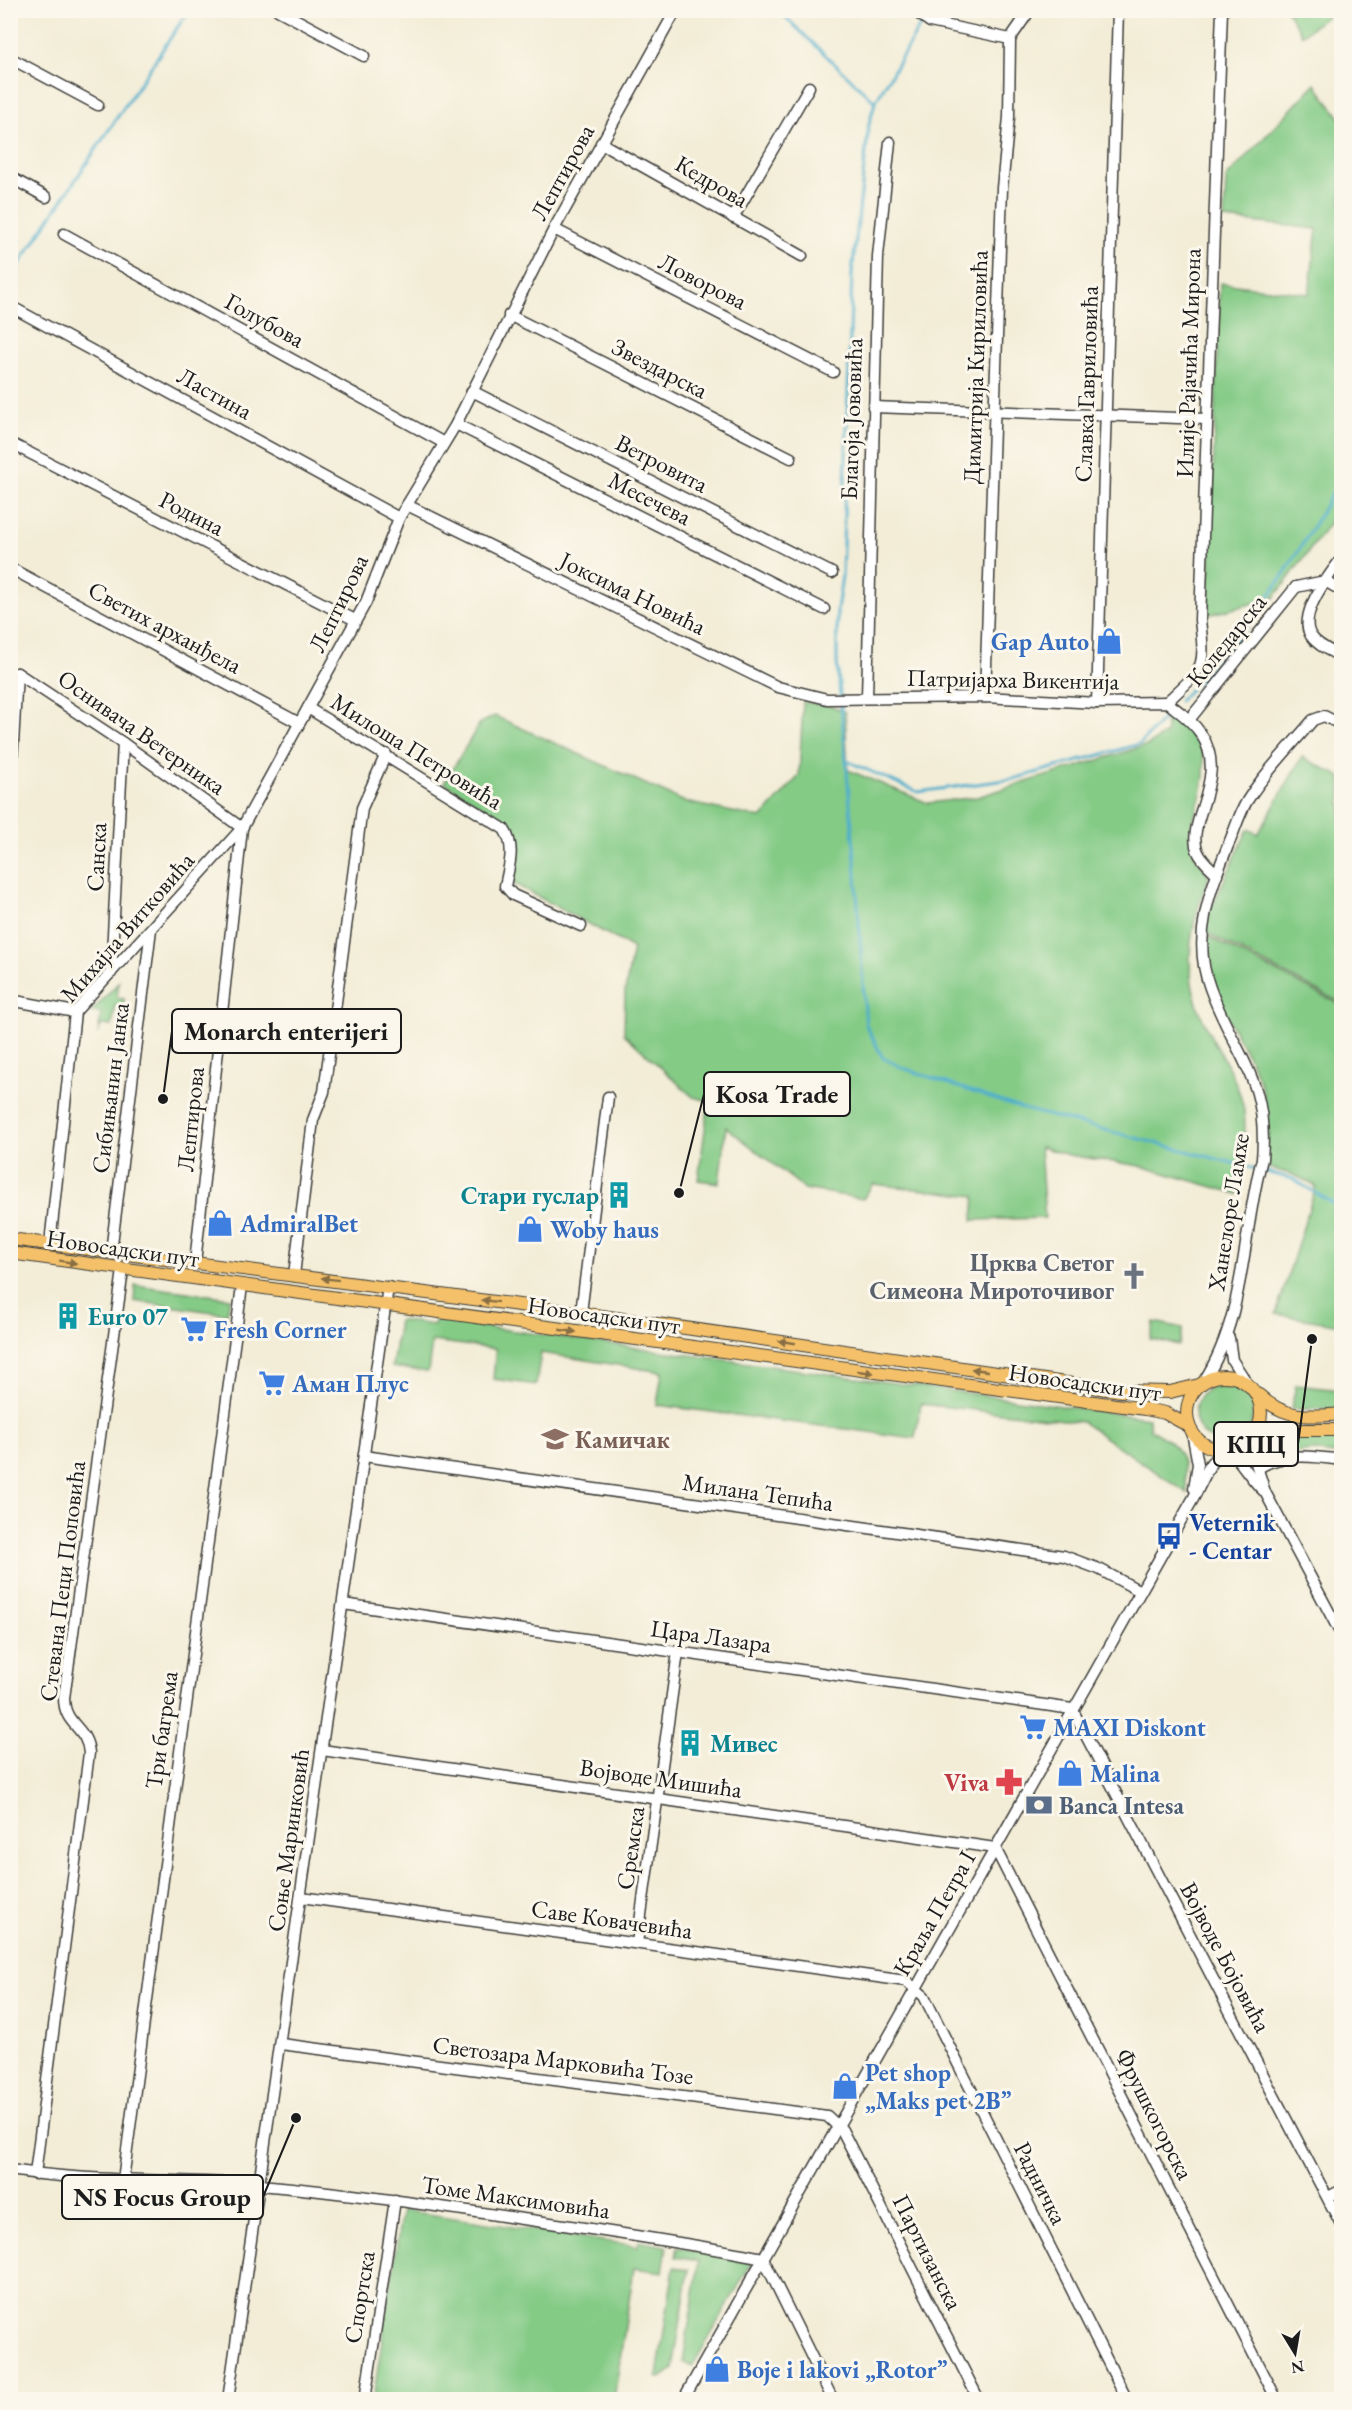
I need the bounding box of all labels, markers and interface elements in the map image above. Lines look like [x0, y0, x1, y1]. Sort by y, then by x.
street label: Лептирова [523, 118, 601, 225]
street label: Кедрова [670, 148, 755, 215]
street label: Ловорова [654, 246, 753, 317]
street label: Илије Рајачића Мирона [1168, 247, 1208, 478]
street label: Димитрија Кириловића [955, 249, 995, 484]
street label: Голубова [220, 285, 311, 355]
street label: Славка Гавриловића [1067, 285, 1105, 483]
street label: Звездарска [607, 331, 714, 406]
street label: Благоја Јововића [833, 337, 869, 501]
street label: Ластина [172, 360, 258, 426]
street label: Ветровита [610, 427, 714, 500]
street label: Месечева [603, 464, 697, 532]
street label: Родина [154, 484, 230, 543]
street label: Јоксима Новића [553, 543, 711, 642]
street label: Лептирова [301, 549, 375, 657]
street label: Светих арханђела [83, 574, 248, 681]
street label: Коледарска [1179, 587, 1273, 693]
place label: Gap Auto [991, 626, 1089, 657]
shop icon: Gap Auto [1094, 626, 1124, 656]
street label: Оснивача Ветерника [52, 662, 232, 802]
street label: Патријарха Викентија [906, 662, 1120, 696]
street label: Милоша Петровића [325, 686, 509, 817]
street label: Санска [79, 821, 113, 892]
street label: Михајла Витковића [53, 845, 201, 1009]
street label: Сибињанин Јанка [84, 1000, 136, 1175]
callout: Monarch enterijeri [172, 1009, 401, 1053]
text: Monarch enterijeri [184, 1014, 389, 1048]
street label: Лептирова [169, 1065, 211, 1173]
callout: Kosa Trade [704, 1072, 850, 1116]
text: Kosa Trade [716, 1077, 839, 1111]
street label: Ханелоре Ламхе [1200, 1131, 1256, 1294]
place label: Стари гуслар [461, 1180, 599, 1212]
building icon: Стари гуслар [604, 1180, 634, 1210]
shop icon: AdmiralBet [205, 1208, 235, 1238]
place label: AdmiralBet [239, 1208, 358, 1239]
shop icon: Woby haus [515, 1214, 545, 1244]
place label: Woby haus [550, 1214, 659, 1246]
street label: Новосадски пут [45, 1222, 202, 1274]
place label: Црква Светог Симеона Мироточивог [870, 1247, 1114, 1306]
one-way arrow [59, 1258, 78, 1267]
church icon: Црква Светог Симеона Мироточивог [1119, 1261, 1149, 1291]
one-way arrow [320, 1275, 339, 1284]
street label: Новосадски пут [526, 1289, 683, 1341]
one-way arrow [480, 1296, 499, 1305]
building icon: Euro 07 [53, 1301, 83, 1331]
place label: Euro 07 [88, 1301, 168, 1332]
supermarket icon: Fresh Corner [179, 1314, 209, 1344]
place label: Fresh Corner [214, 1314, 347, 1345]
one-way arrow [559, 1327, 578, 1336]
one-way arrow [777, 1338, 796, 1347]
street label: Новосадски пут [1007, 1356, 1164, 1408]
one-way arrow [970, 1366, 989, 1375]
one-way arrow [856, 1367, 875, 1377]
supermarket icon: Аман Плус [257, 1368, 287, 1398]
place label: Аман Плус [291, 1368, 409, 1400]
callout: КПЦ [1214, 1422, 1298, 1466]
school or university icon: Камичак [540, 1424, 570, 1454]
place label: Камичак [575, 1424, 670, 1455]
text: КПЦ [1226, 1427, 1286, 1461]
street label: Стевана Пеци Поповића [32, 1458, 92, 1703]
street label: Милана Тепића [681, 1466, 836, 1518]
place label: Veternik - Centar [1189, 1507, 1277, 1566]
bus stop icon: Veternik - Centar [1154, 1521, 1184, 1551]
street label: Цара Лазара [649, 1612, 774, 1660]
street label: Три багрема [137, 1669, 185, 1791]
supermarket icon: MAXI Diskont [1018, 1712, 1048, 1742]
place label: MAXI Diskont [1053, 1712, 1206, 1743]
building icon: Мивес [675, 1728, 705, 1758]
place label: Мивес [710, 1728, 778, 1759]
street label: Соње Маринковић [260, 1746, 316, 1934]
street label: Војводе Мишића [578, 1751, 745, 1805]
shop icon: Malina [1055, 1758, 1085, 1788]
place label: Malina [1090, 1758, 1161, 1789]
place label: Viva [944, 1767, 989, 1798]
pharmacy icon: Viva [994, 1767, 1024, 1797]
bank icon: Banca Intesa [1024, 1790, 1054, 1820]
place label: Banca Intesa [1059, 1790, 1184, 1821]
street label: Сремска [609, 1804, 651, 1892]
street label: Краља Петра I [886, 1845, 982, 1981]
street label: Војводе Бојовића [1173, 1876, 1279, 2038]
street label: Саве Ковачевића [529, 1892, 695, 1946]
street label: Светозара Марковића Тозе [431, 2029, 695, 2091]
street label: Фрушкогорска [1109, 2043, 1201, 2185]
place label: Pet shop „Maks pet 2B” [865, 2057, 1012, 2116]
shop icon: Pet shop „Maks pet 2B” [830, 2071, 860, 2101]
street label: Радничка [1007, 2136, 1075, 2230]
street label: Томе Максимовића [420, 2168, 613, 2226]
callout: NS Focus Group [62, 2175, 263, 2219]
text: NS Focus Group [73, 2180, 251, 2214]
street label: Партизанска [886, 2189, 971, 2315]
street label: Спортска [336, 2248, 382, 2346]
north arrow [1265, 2323, 1325, 2383]
shop icon: Boje i lakovi „Rotor” [702, 2354, 732, 2384]
place label: Boje i lakovi „Rotor” [737, 2354, 948, 2386]
text: N [1289, 2356, 1306, 2379]

